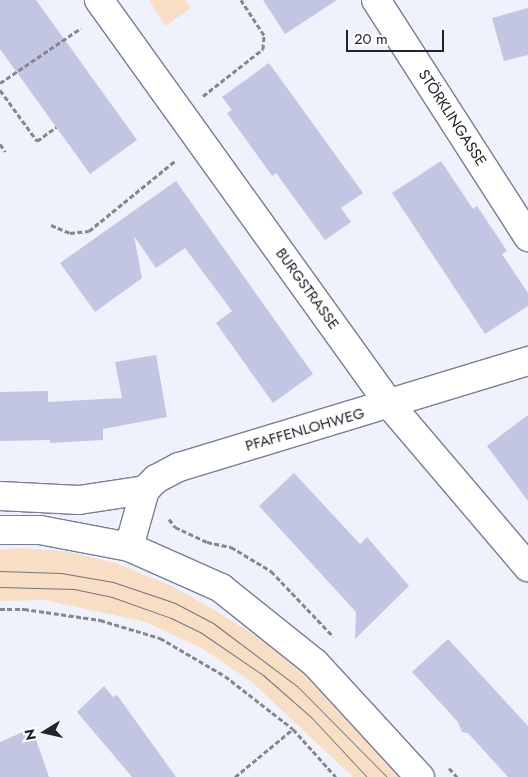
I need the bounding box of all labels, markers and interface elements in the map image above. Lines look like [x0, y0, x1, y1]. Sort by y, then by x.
scale bar [348, 20, 446, 52]
text: 20 m [354, 28, 388, 50]
street label: STÖRKLINGASSE [414, 67, 490, 169]
street label: BURGSTRASSE [272, 245, 342, 333]
street label: PFAFFENLOHWEG [243, 404, 367, 456]
north arrow [20, 707, 70, 757]
text: N [19, 727, 41, 742]

